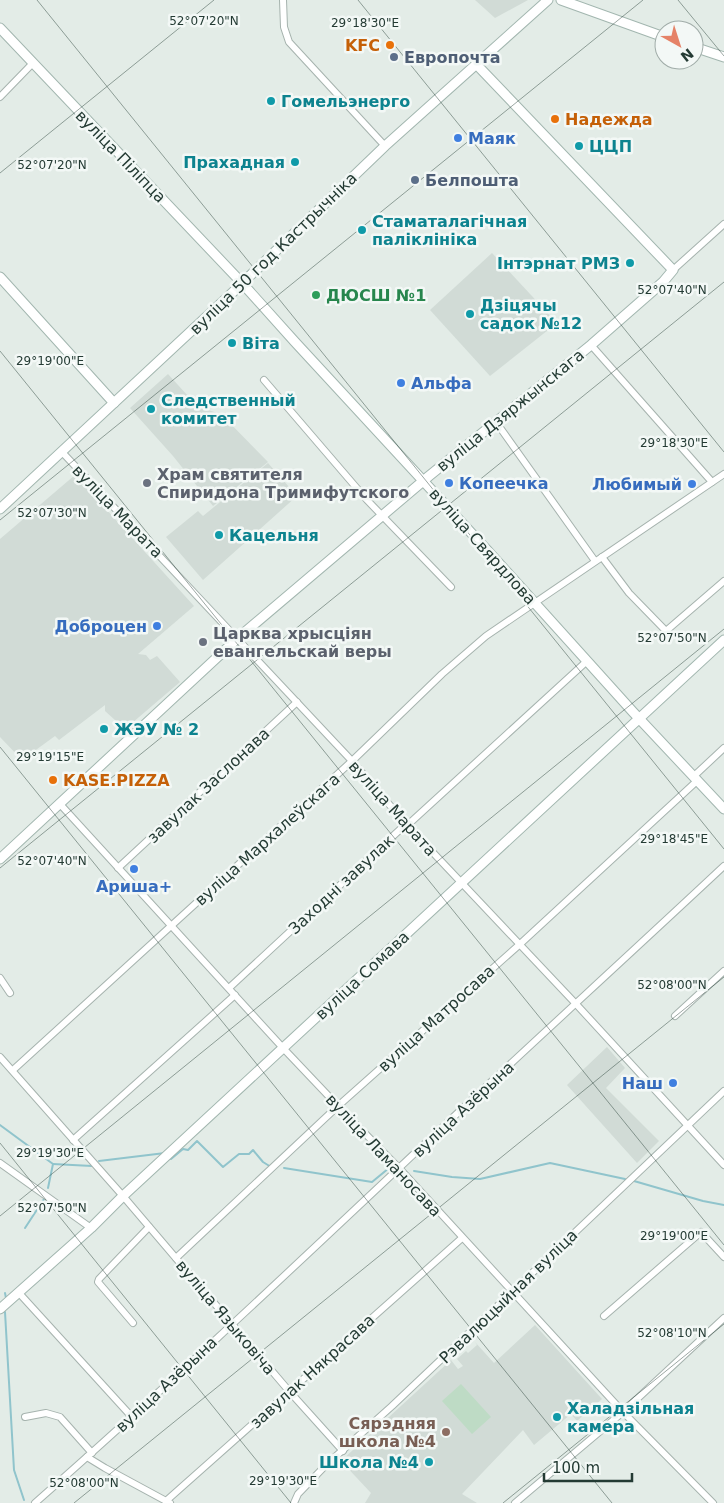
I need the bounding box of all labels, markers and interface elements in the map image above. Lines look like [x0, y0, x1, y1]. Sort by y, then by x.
text: 52°07'20"N [169, 14, 239, 28]
text: 29°18'30"E [331, 16, 399, 30]
north arrow [654, 20, 704, 70]
place label: KFC [345, 36, 380, 55]
marker: KFC [384, 39, 396, 51]
text: N [678, 45, 697, 65]
place label: Европочта [404, 48, 501, 67]
marker: Европочта [388, 51, 400, 63]
place label: Гомельэнерго [281, 92, 410, 111]
marker: Гомельэнерго [265, 95, 277, 107]
street label: вуліца Піліпца [72, 106, 170, 207]
place label: Надежда [565, 110, 653, 129]
marker: Надежда [549, 113, 561, 125]
place label: Маяк [468, 129, 516, 148]
marker: Маяк [452, 132, 464, 144]
place label: ЦЦП [589, 137, 632, 156]
marker: ЦЦП [573, 140, 585, 152]
place label: Прахадная [183, 153, 285, 172]
marker: Прахадная [289, 156, 301, 168]
text: 52°07'20"N [17, 158, 87, 172]
street label: вуліца 50 год Кастрычніка [186, 168, 361, 338]
place label: Белпошта [425, 171, 519, 190]
marker: Белпошта [409, 174, 421, 186]
place label: Стаматалагічная паліклініка [372, 212, 527, 249]
marker: Стаматалагічная паліклініка [356, 224, 368, 236]
place label: Інтэрнат РМЗ [497, 254, 620, 273]
marker: Інтэрнат РМЗ [624, 257, 636, 269]
text: 52°07'40"N [637, 283, 707, 297]
place label: ДЮСШ №1 [326, 286, 427, 305]
marker: ДЮСШ №1 [310, 289, 322, 301]
place label: Дзіцячы садок №12 [480, 296, 582, 333]
marker: Дзіцячы садок №12 [464, 308, 476, 320]
place label: Віта [242, 334, 280, 353]
marker: Віта [226, 337, 238, 349]
street label: вуліца Дзяржынскага [433, 345, 588, 476]
text: 29°19'00"E [16, 354, 84, 368]
place label: Альфа [411, 374, 472, 393]
marker: Альфа [395, 377, 407, 389]
place label: Следственный комитет [161, 391, 296, 428]
marker: Следственный комитет [145, 403, 157, 415]
text: 29°18'30"E [640, 436, 708, 450]
street label: вуліца Марата [68, 461, 167, 562]
place label: Храм святителя Спиридона Тримифутского [157, 465, 409, 502]
place label: Копеечка [459, 474, 548, 493]
place label: Любимый [592, 475, 682, 494]
marker: Храм святителя Спиридона Тримифутского [141, 477, 153, 489]
marker: Копеечка [443, 477, 455, 489]
marker: Любимый [686, 478, 698, 490]
street label: вуліца Свярдлова [425, 484, 540, 608]
text: 52°07'30"N [17, 506, 87, 520]
place label: Кацельня [229, 526, 319, 545]
marker: Кацельня [213, 529, 225, 541]
place label: Доброцен [54, 617, 147, 636]
marker: Доброцен [151, 620, 163, 632]
place label: Царква хрысціян евангельскай веры [213, 624, 392, 661]
text: 52°07'50"N [637, 631, 707, 645]
marker: Царква хрысціян евангельскай веры [197, 636, 209, 648]
place label: ЖЭУ № 2 [114, 720, 199, 739]
marker: ЖЭУ № 2 [98, 723, 110, 735]
street label: завулак Заслонава [143, 724, 273, 847]
text: 29°19'15"E [16, 750, 84, 764]
street label: вуліца Марата [345, 757, 441, 860]
street label: вуліца Мархалеўскага [191, 769, 344, 909]
place label: KASE.PIZZA [63, 771, 170, 790]
marker: KASE.PIZZA [47, 774, 59, 786]
street label: Заходні завулак [285, 830, 398, 938]
text: 29°18'45"E [640, 832, 708, 846]
text: 52°07'40"N [17, 854, 87, 868]
marker: Ариша+ [128, 863, 140, 875]
place label: Ариша+ [96, 877, 172, 896]
street label: вуліца Сомава [311, 927, 413, 1024]
street label: вуліца Матросава [374, 961, 498, 1076]
text: 52°08'00"N [637, 978, 707, 992]
street label: вуліца Азёрына [409, 1058, 518, 1161]
place label: Наш [622, 1074, 663, 1093]
marker: Наш [667, 1077, 679, 1089]
street label: вуліца Ламаносава [322, 1090, 446, 1221]
text: 29°19'30"E [16, 1146, 84, 1160]
text: 52°07'50"N [17, 1201, 87, 1215]
street label: Рэвалюцыйная вуліца [435, 1225, 581, 1367]
text: 29°19'00"E [640, 1229, 708, 1243]
street label: вуліца Языковіча [172, 1256, 279, 1379]
street label: завулак Някрасава [246, 1310, 379, 1432]
text: 52°08'10"N [637, 1326, 707, 1340]
street label: вуліца Азёрына [112, 1333, 221, 1436]
place label: Халадзільная камера [567, 1399, 694, 1436]
marker: Халадзільная камера [551, 1411, 563, 1423]
place label: Сярэдняя школа №4 [339, 1414, 436, 1451]
marker: Сярэдняя школа №4 [440, 1426, 452, 1438]
scale bar [544, 1450, 632, 1482]
place label: Школа №4 [319, 1453, 419, 1472]
marker: Школа №4 [423, 1456, 435, 1468]
text: 100 m [552, 1459, 600, 1477]
text: 29°19'30"E [249, 1474, 317, 1488]
text: 52°08'00"N [49, 1476, 119, 1490]

